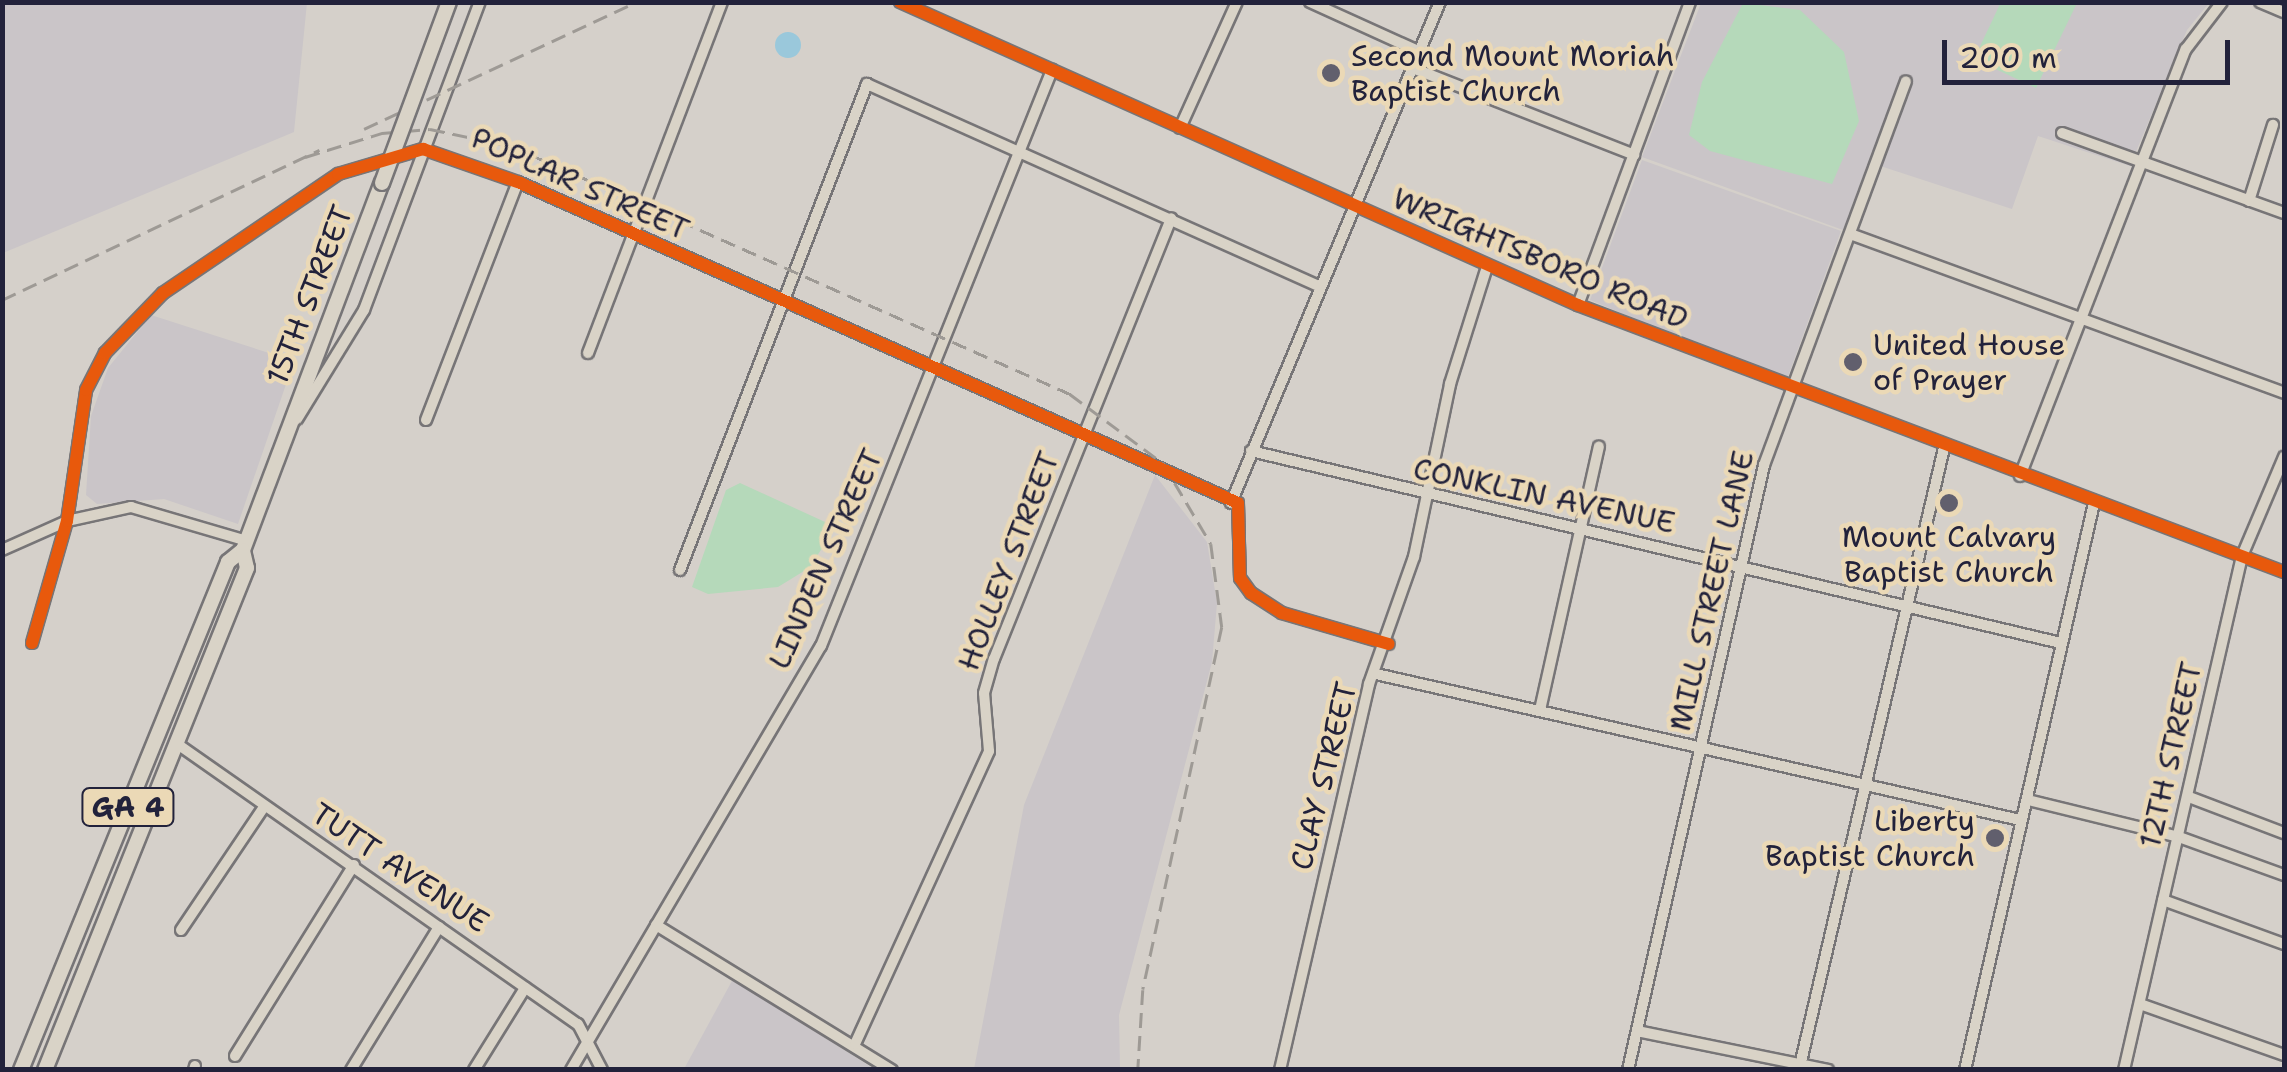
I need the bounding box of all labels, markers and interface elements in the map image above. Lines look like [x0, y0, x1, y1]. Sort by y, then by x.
scale bar [1947, 20, 2234, 82]
text: 200 m [1959, 37, 2057, 78]
place label: Second Mount Moriah Baptist Church [1351, 38, 1675, 108]
marker: Second Mount Moriah Baptist Church [1320, 62, 1342, 84]
street label: POPLAR STREET [466, 120, 694, 248]
street label: WRIGHTSBORO ROAD [1387, 180, 1693, 338]
street label: 15TH STREET [259, 200, 361, 390]
place label: United House of Prayer [1873, 327, 2065, 398]
marker: United House of Prayer [1842, 351, 1864, 373]
street label: LINDEN STREET [761, 443, 891, 675]
street label: HOLLEY STREET [951, 446, 1067, 676]
street label: MILL STREET LANE [1662, 447, 1762, 735]
street label: CONKLIN AVENUE [1410, 451, 1678, 541]
marker: Mount Calvary Baptist Church [1938, 492, 1960, 514]
place label: Mount Calvary Baptist Church [1842, 519, 2056, 590]
street label: 12TH STREET [2132, 658, 2210, 852]
street label: CLAY STREET [1283, 678, 1365, 874]
road number: GA 4 [80, 784, 176, 830]
street label: TUTT AVENUE [305, 796, 495, 940]
place label: Liberty Baptist Church [1765, 803, 1975, 874]
marker: Liberty Baptist Church [1984, 827, 2006, 849]

